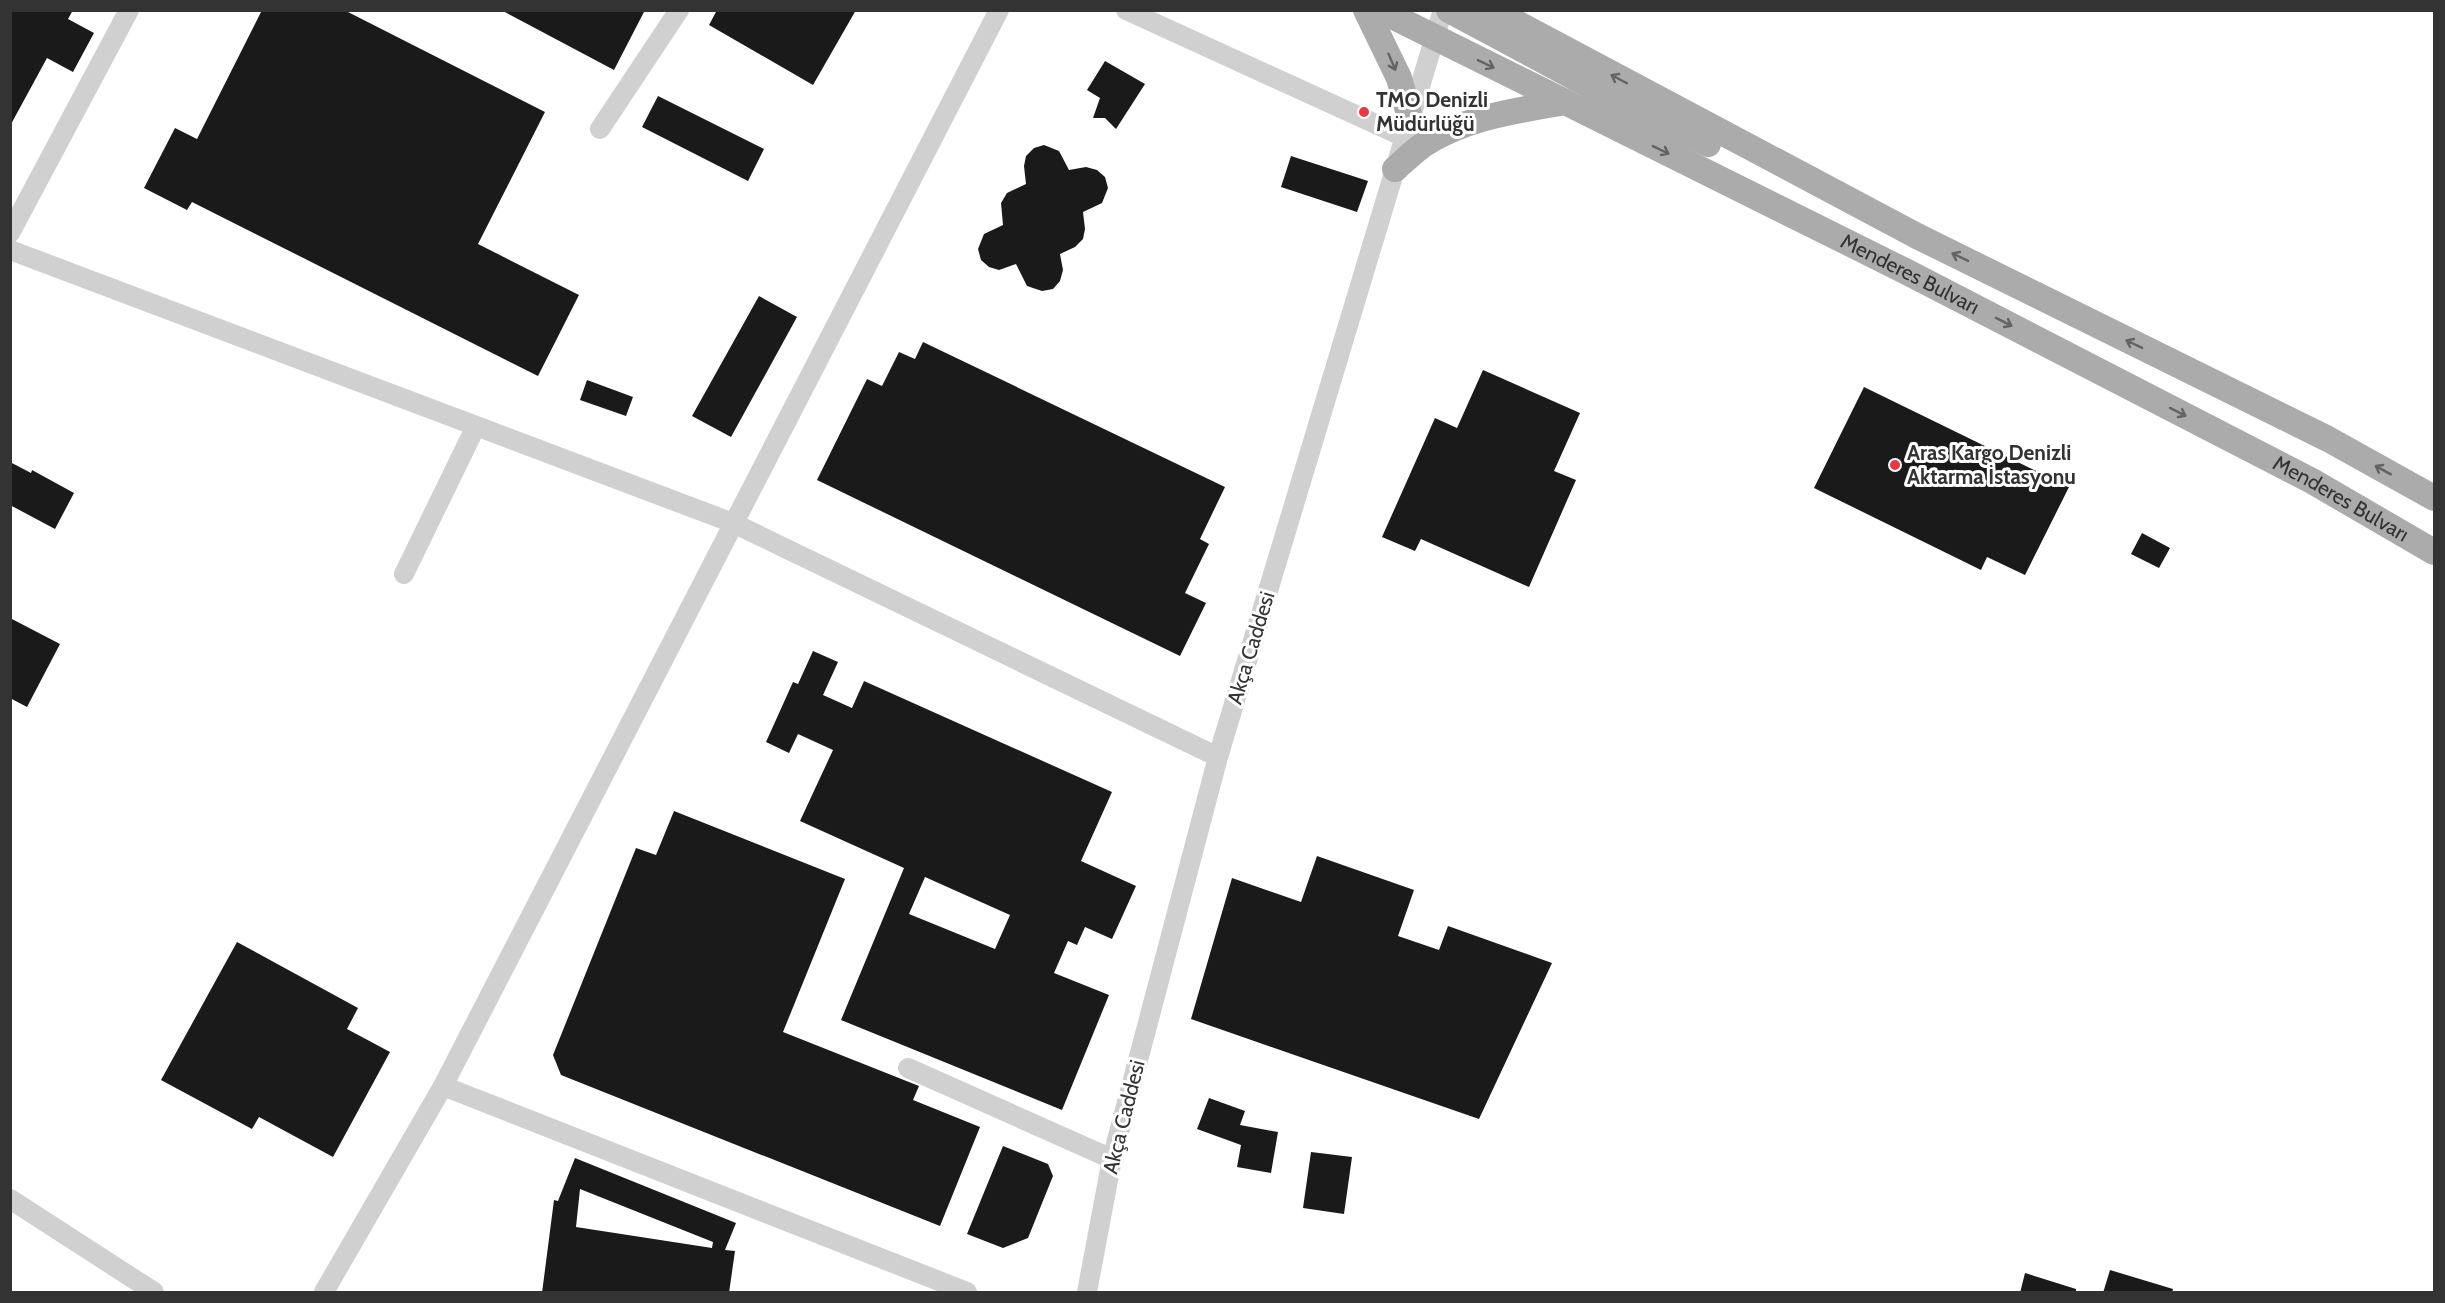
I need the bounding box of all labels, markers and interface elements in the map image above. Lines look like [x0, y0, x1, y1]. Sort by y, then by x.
one-way arrow [1387, 53, 1398, 71]
one-way arrow [1477, 58, 1495, 70]
one-way arrow [1611, 73, 1629, 84]
place label: TMO Denizli Müdürlüğü [1376, 87, 1488, 136]
marker: TMO Denizli Müdürlüğü [1357, 105, 1371, 119]
one-way arrow [1652, 145, 1670, 156]
street label: Menderes Bulvarı [1837, 228, 1984, 319]
one-way arrow [1951, 251, 1969, 262]
one-way arrow [1995, 317, 2013, 329]
one-way arrow [2126, 337, 2144, 349]
one-way arrow [2168, 407, 2186, 418]
place label: Aras Kargo Denizli Aktarma İstasyonu [1907, 440, 2076, 489]
street label: Menderes Bulvarı [2269, 450, 2413, 547]
marker: Aras Kargo Denizli Aktarma İstasyonu [1888, 458, 1902, 472]
one-way arrow [2375, 464, 2392, 476]
street label: Akça Caddesi [1222, 589, 1279, 707]
street label: Akça Caddesi [1097, 1057, 1150, 1176]

